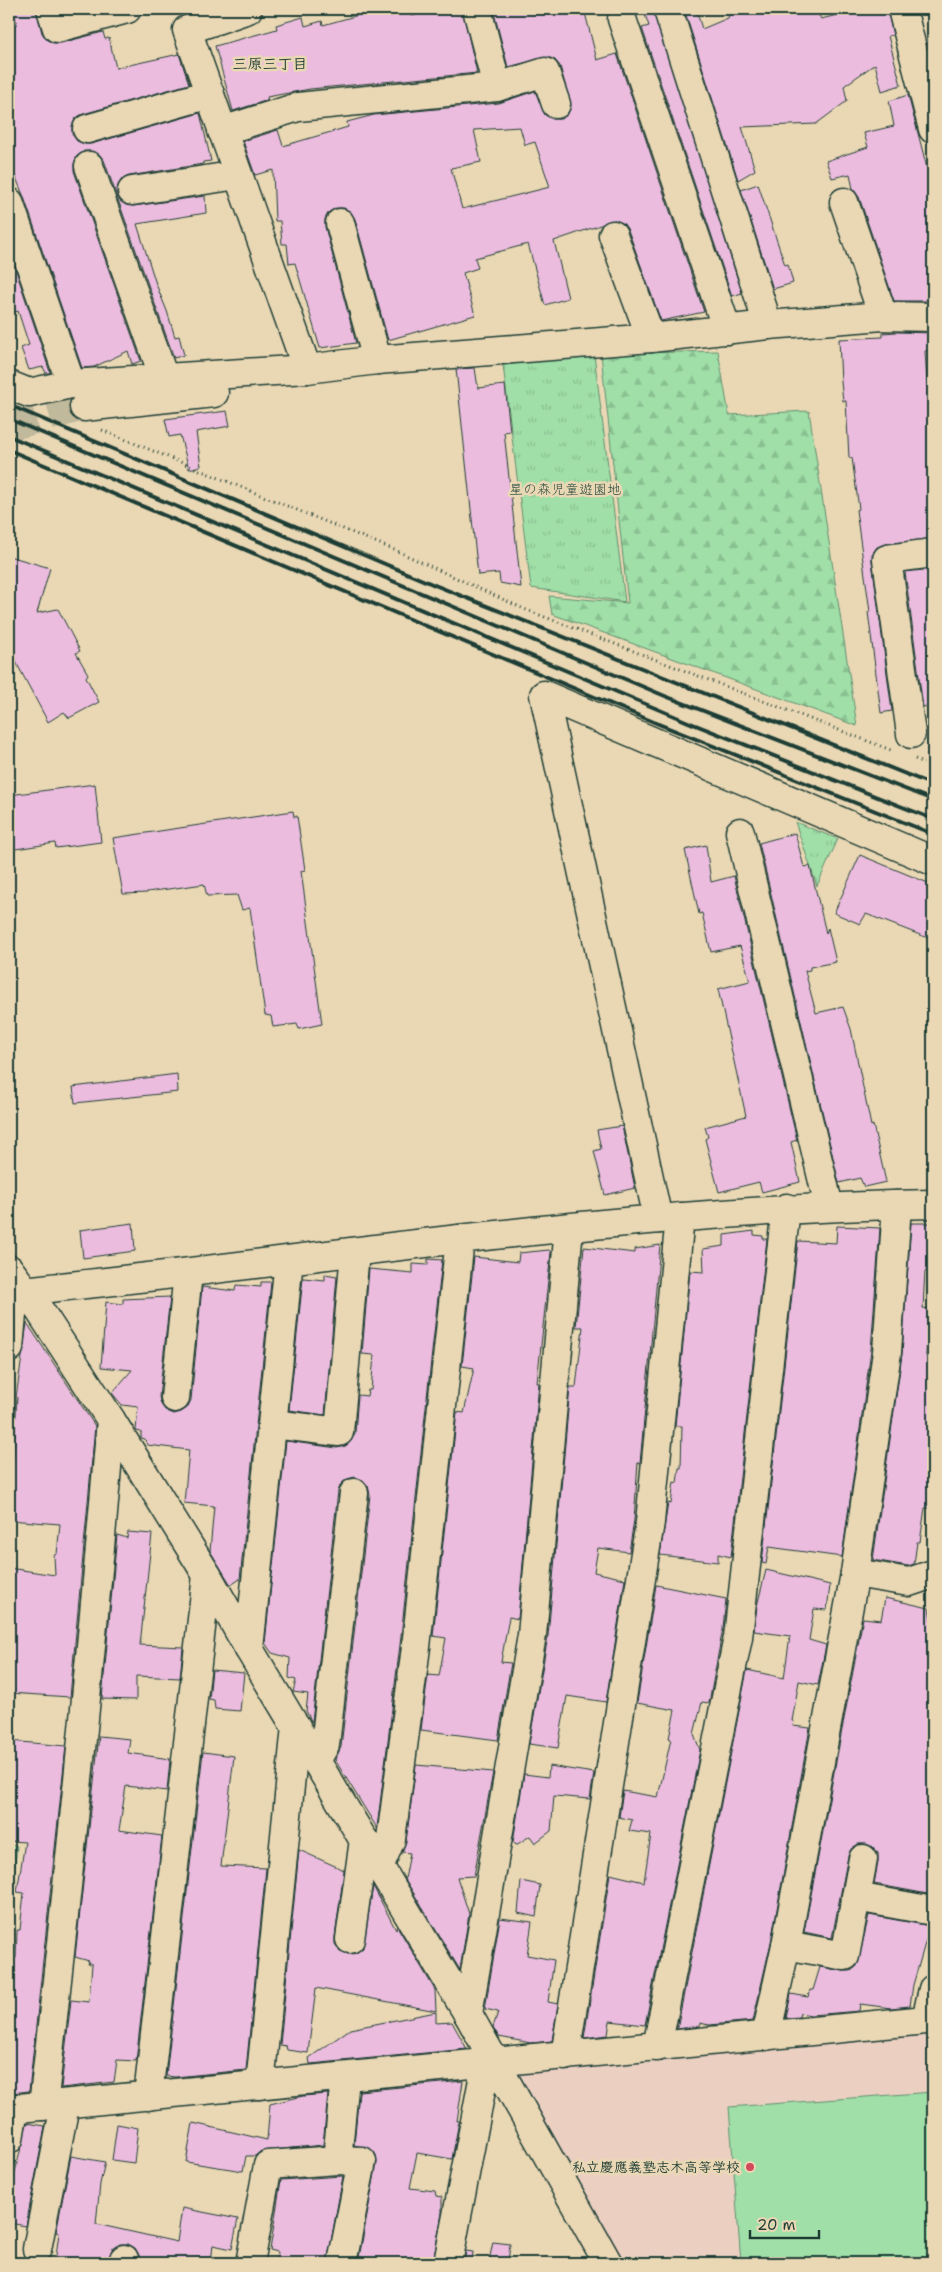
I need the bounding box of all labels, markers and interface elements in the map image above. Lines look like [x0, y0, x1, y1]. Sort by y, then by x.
district label: 三原三丁目 [232, 54, 308, 74]
park label: 星の森児童遊園地 [509, 480, 621, 498]
place label: 私立慶應義塾志木高等学校 [572, 2158, 740, 2176]
marker: 私立慶應義塾志木高等学校 [744, 2161, 756, 2173]
scale bar [750, 2207, 818, 2239]
text: 20 m [757, 2215, 796, 2235]

